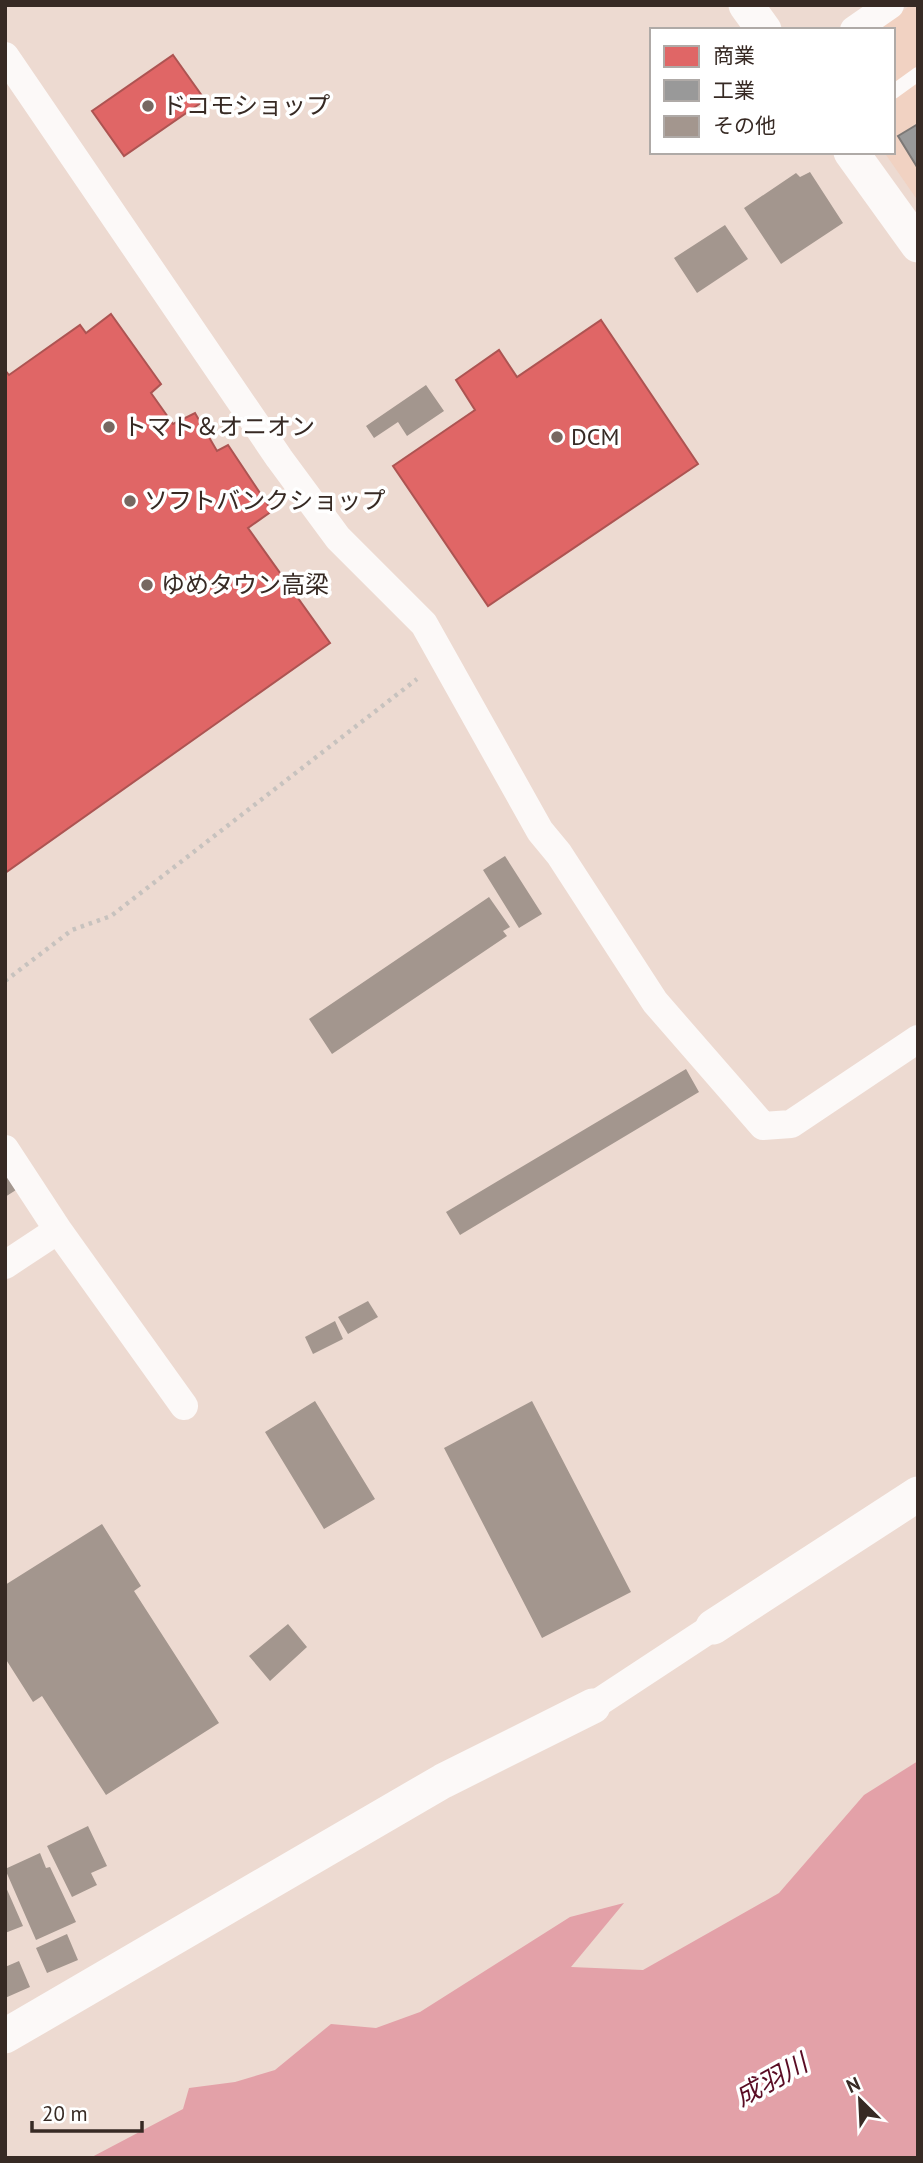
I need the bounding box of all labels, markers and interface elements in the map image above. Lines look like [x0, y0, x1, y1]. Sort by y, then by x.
legend [650, 28, 895, 154]
text: 商業 [713, 42, 755, 69]
text: 工業 [713, 77, 755, 104]
place label: ドコモショップ [162, 90, 330, 121]
marker: ドコモショップ [140, 98, 156, 114]
text: その他 [713, 112, 776, 139]
place label: トマト＆オニオン [123, 411, 315, 442]
marker: トマト＆オニオン [101, 419, 117, 435]
place label: DCM [571, 421, 619, 452]
marker: DCM [549, 429, 565, 445]
place label: ソフトバンクショップ [144, 485, 385, 516]
marker: ソフトバンクショップ [122, 493, 138, 509]
place label: ゆめタウン高梁 [161, 569, 329, 600]
marker: ゆめタウン高梁 [139, 577, 155, 593]
water label: 成羽川 [729, 2045, 815, 2113]
north arrow [825, 2065, 895, 2135]
text: N [843, 2071, 864, 2098]
scale bar [32, 2090, 142, 2134]
text: 20 m [42, 2100, 88, 2127]

